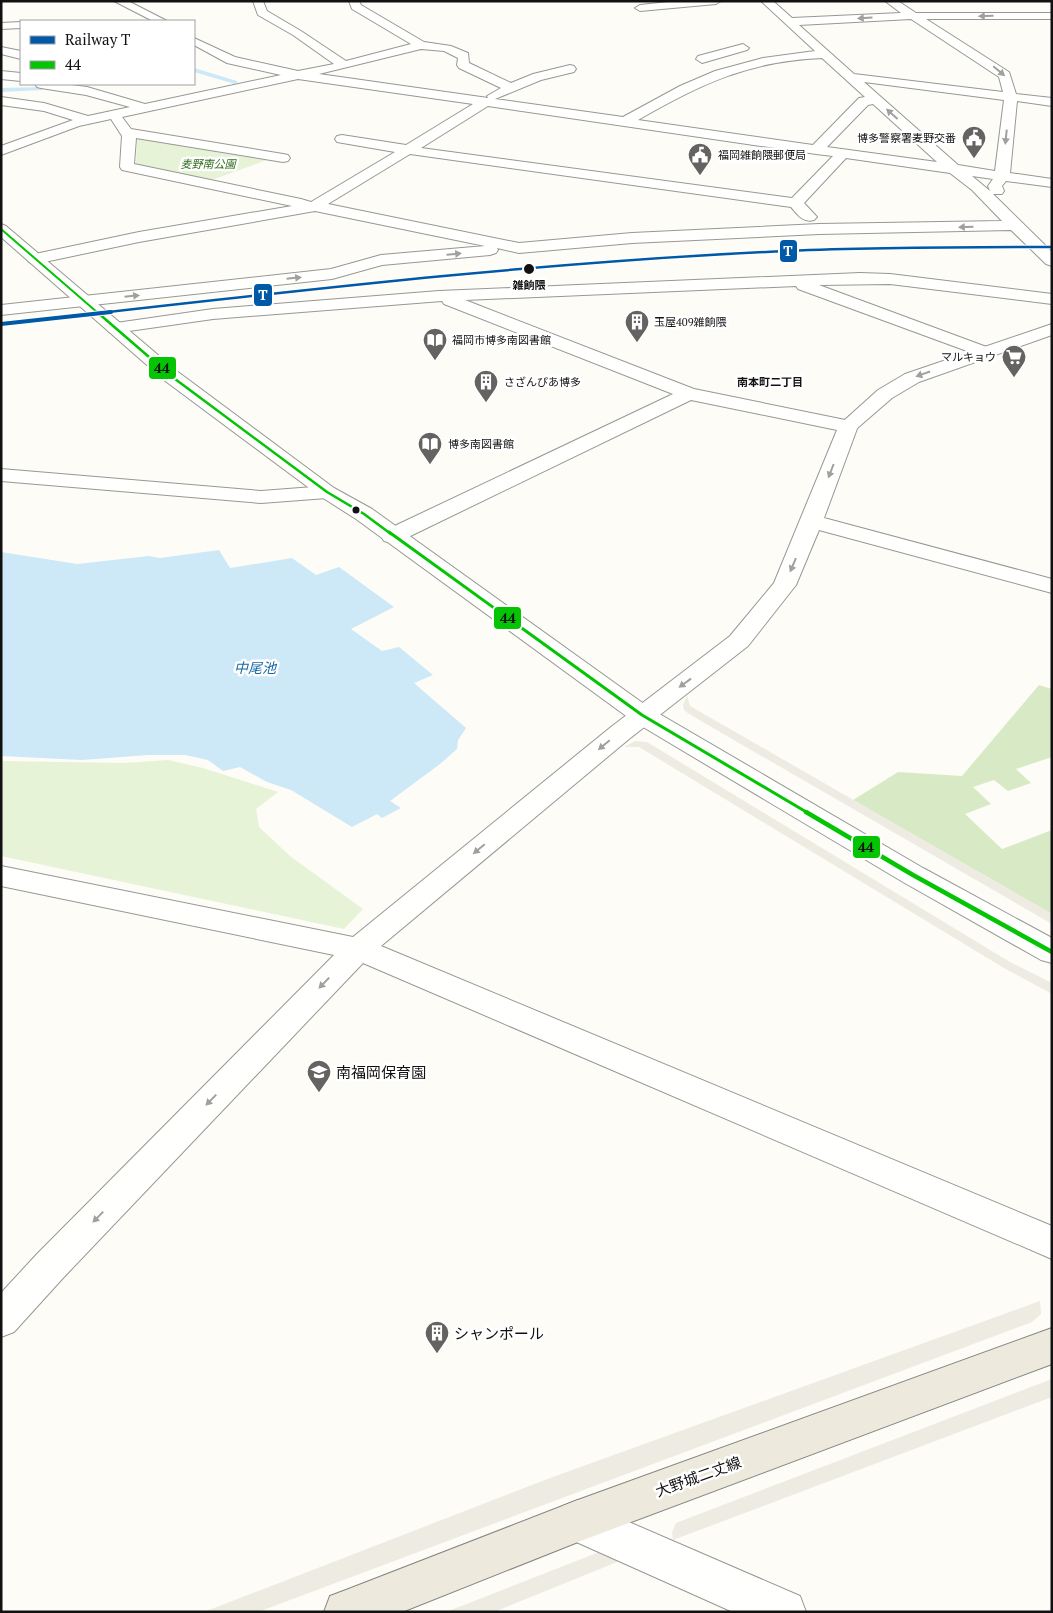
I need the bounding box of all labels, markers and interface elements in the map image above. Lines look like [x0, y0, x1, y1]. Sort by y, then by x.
one-way arrow [977, 12, 993, 20]
one-way arrow [856, 15, 872, 23]
legend [20, 20, 195, 85]
text: Railway T [65, 29, 130, 49]
text: 44 [65, 54, 81, 74]
one-way arrow [992, 65, 1004, 77]
one-way arrow [886, 109, 899, 120]
public building icon: 博多警察署麦野交番 [961, 125, 987, 159]
one-way arrow [1002, 129, 1010, 145]
place label: 博多警察署麦野交番 [857, 131, 956, 145]
public building icon: 福岡雑餉隈郵便局 [687, 142, 713, 176]
place label: 福岡雑餉隈郵便局 [718, 148, 806, 162]
park label: 麦野南公園 [181, 157, 237, 171]
one-way arrow [958, 223, 974, 231]
line badge: T [779, 239, 798, 263]
text: T [783, 241, 793, 260]
one-way arrow [446, 249, 462, 257]
marker: 雑餉隈 [522, 262, 536, 276]
one-way arrow [286, 274, 302, 282]
place label: 雑餉隈 [513, 278, 546, 292]
line badge: T [253, 283, 273, 307]
text: T [258, 285, 268, 304]
one-way arrow [124, 292, 140, 300]
building icon: 玉屋409雑餉隈 [624, 309, 650, 343]
place label: 玉屋409雑餉隈 [654, 315, 727, 329]
library icon: 福岡市博多南図書館 [422, 327, 448, 361]
place label: 福岡市博多南図書館 [452, 333, 551, 347]
supermarket icon: マルキョウ [1001, 344, 1027, 378]
place label: マルキョウ [941, 350, 996, 364]
line badge: 44 [148, 356, 177, 380]
text: 44 [154, 358, 170, 377]
building icon: さざんぴあ博多 [473, 369, 499, 403]
one-way arrow [916, 371, 931, 378]
place label: さざんぴあ博多 [504, 375, 581, 389]
district label: 南本町二丁目 [737, 375, 803, 389]
library icon: 博多南図書館 [417, 431, 443, 465]
place label: 博多南図書館 [448, 437, 514, 451]
one-way arrow [827, 464, 834, 479]
unlabelled marker [351, 505, 361, 515]
one-way arrow [789, 558, 797, 573]
line badge: 44 [493, 606, 522, 630]
text: 44 [500, 608, 516, 627]
water label: 中尾池 [234, 658, 278, 677]
one-way arrow [679, 678, 692, 689]
one-way arrow [598, 740, 611, 751]
line badge: 44 [852, 835, 881, 859]
text: 44 [858, 837, 874, 856]
one-way arrow [473, 843, 486, 854]
one-way arrow [318, 977, 330, 989]
school or university icon: 南福岡保育園 [306, 1059, 332, 1093]
place label: 南福岡保育園 [336, 1062, 426, 1082]
one-way arrow [205, 1093, 217, 1105]
one-way arrow [92, 1210, 104, 1222]
building icon: シャンポール [424, 1320, 450, 1354]
place label: シャンポール [454, 1323, 544, 1343]
street label: 大野城二丈線 [652, 1451, 744, 1501]

